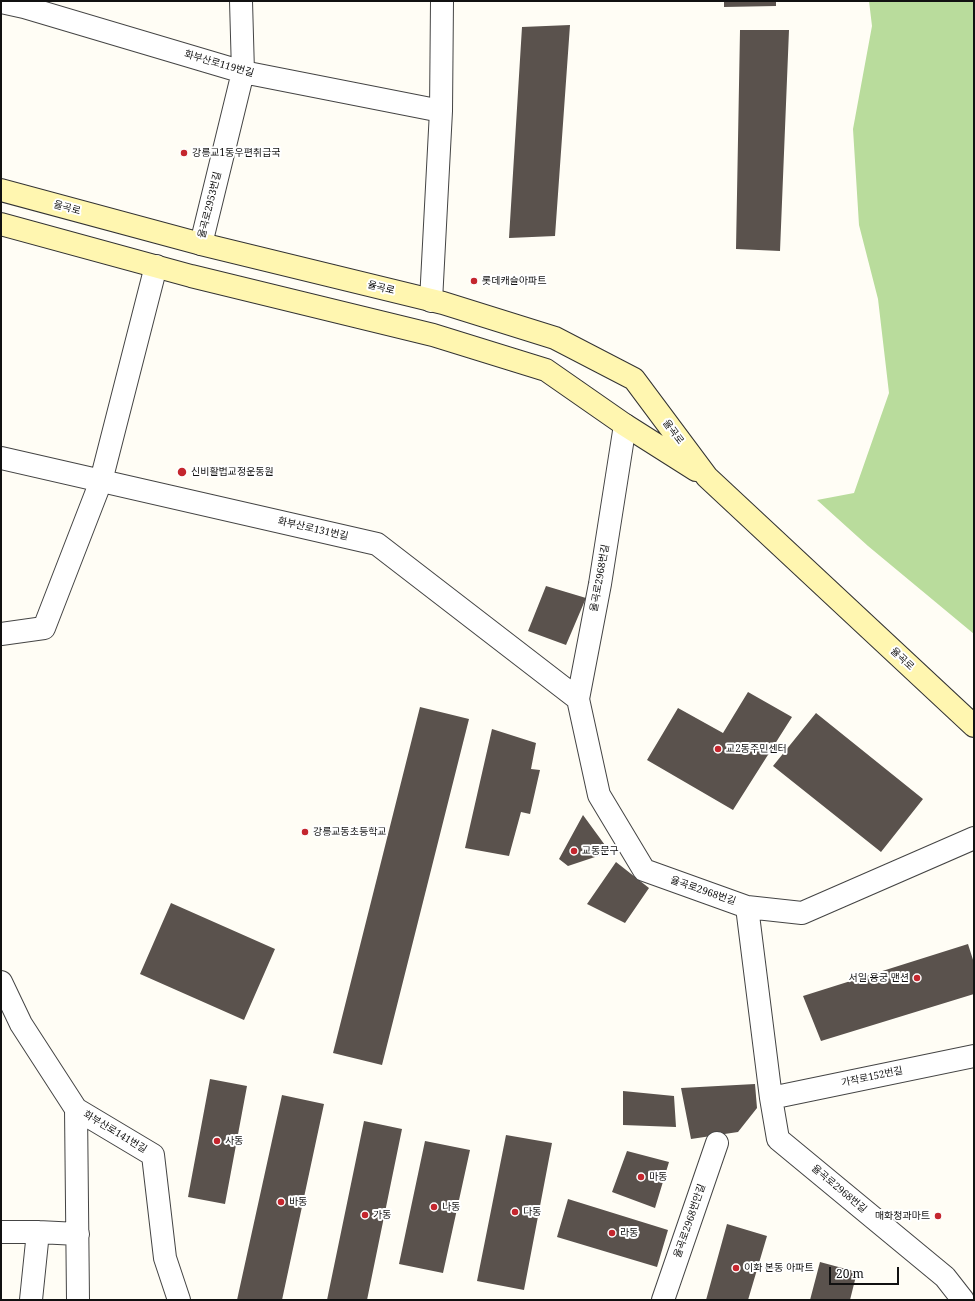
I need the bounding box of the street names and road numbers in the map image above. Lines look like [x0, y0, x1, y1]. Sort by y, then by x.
street label: 화부산로119번길 [183, 48, 255, 80]
street label: 율곡로2953번길 [196, 170, 224, 240]
street label: 율곡로 [52, 199, 82, 217]
street label: 율곡로 [366, 279, 396, 297]
street label: 율곡로 [660, 417, 686, 447]
street label: 화부산로131번길 [277, 515, 349, 543]
street label: 율곡로2968번길 [588, 543, 612, 613]
street label: 율곡로 [888, 645, 916, 673]
street label: 율곡로2968번길 [669, 874, 737, 908]
street label: 가작로152번길 [840, 1065, 904, 1089]
street label: 화부산로141번길 [81, 1108, 149, 1156]
street label: 율곡로2968번길 [809, 1162, 869, 1216]
street label: 율곡로2968번안길 [672, 1182, 708, 1260]

